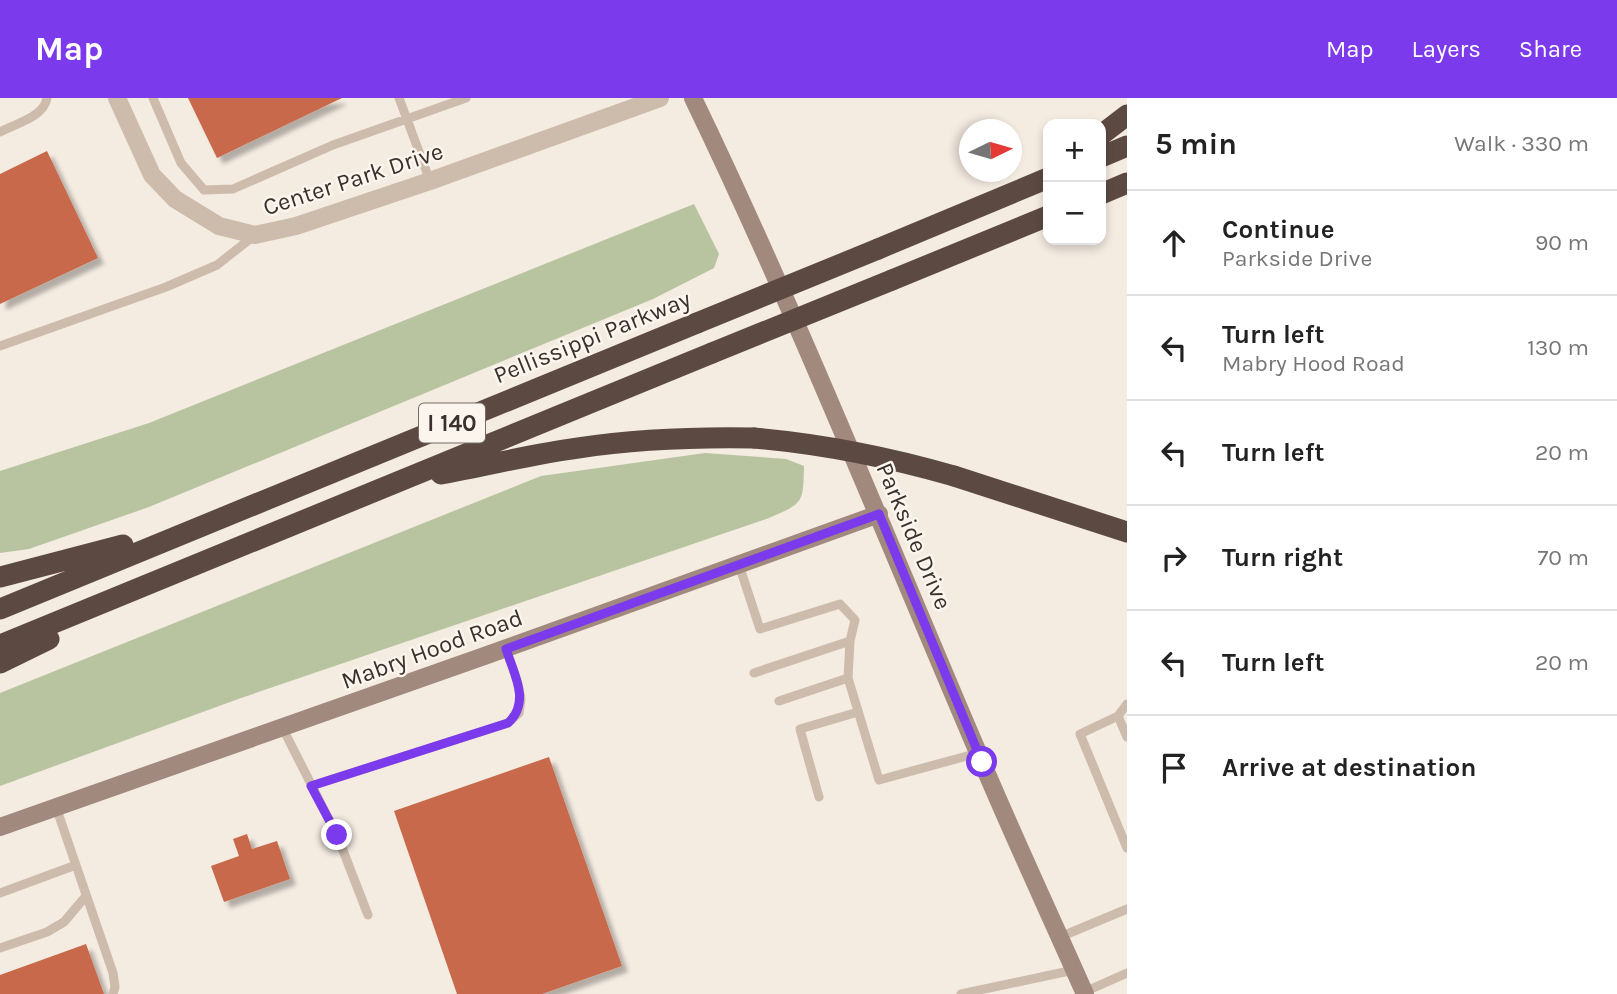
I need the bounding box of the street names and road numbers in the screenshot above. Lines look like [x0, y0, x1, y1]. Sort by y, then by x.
street label: Center Park Drive [259, 137, 447, 221]
street label: Pellissippi Parkway [489, 285, 695, 389]
road number: I 140 [419, 404, 485, 442]
street label: Parkside Drive [870, 458, 958, 614]
street label: Mabry Hood Road [338, 603, 526, 695]

